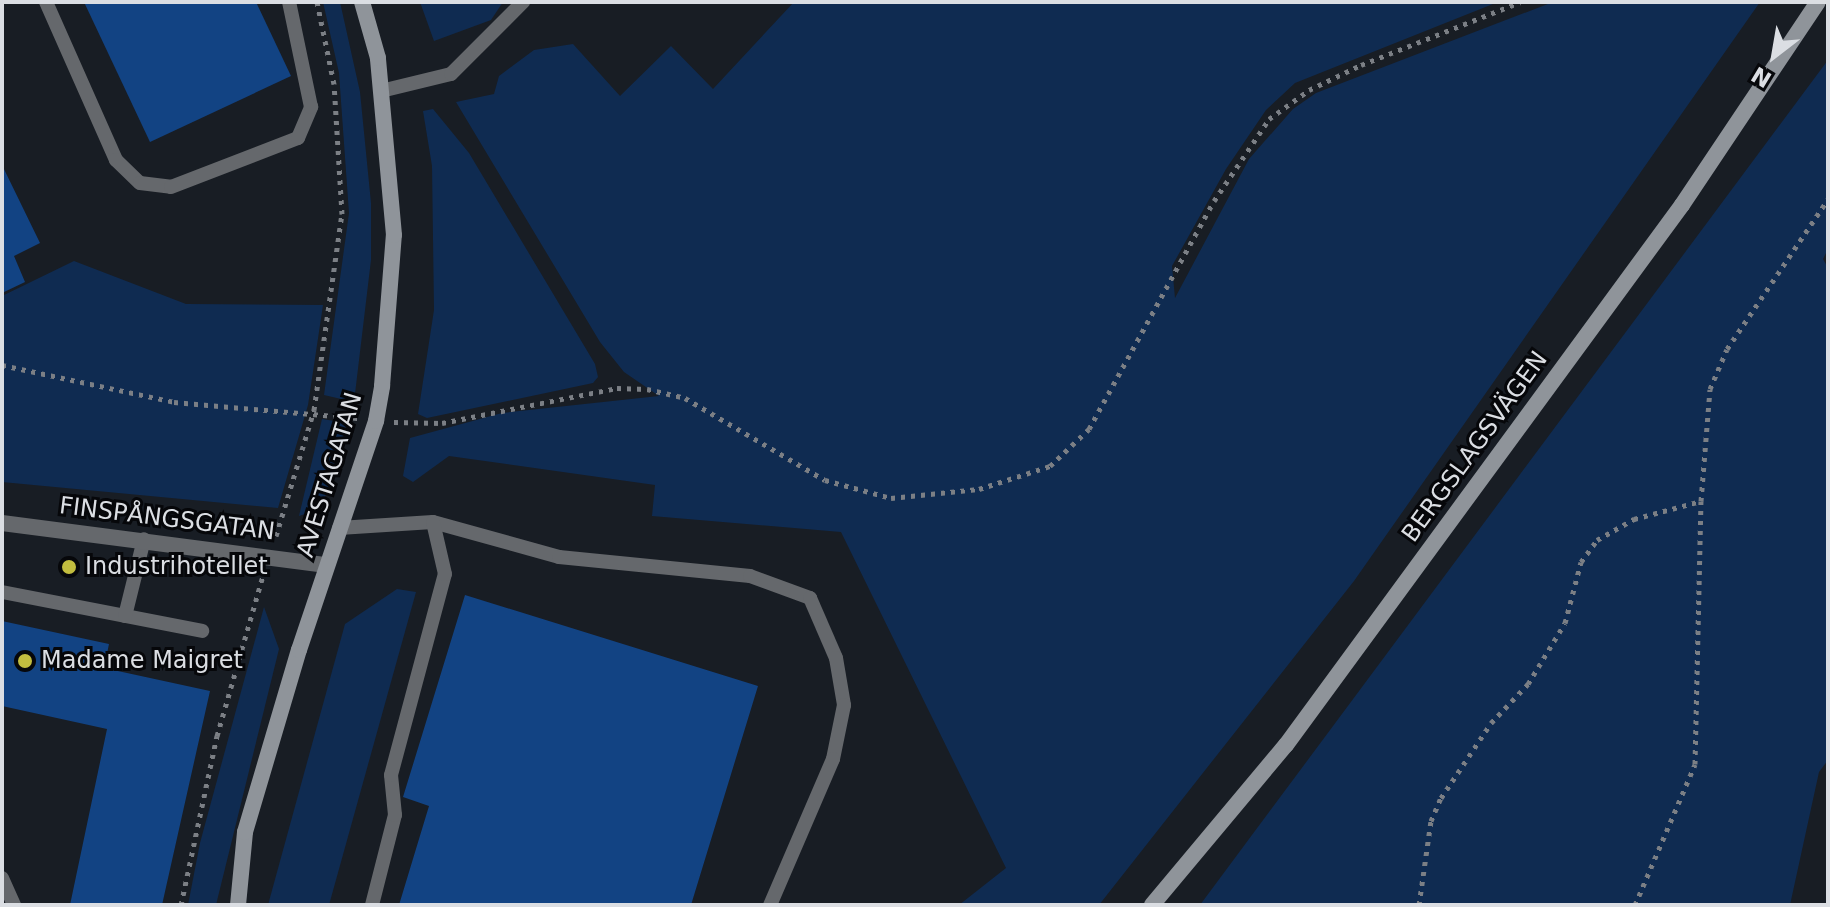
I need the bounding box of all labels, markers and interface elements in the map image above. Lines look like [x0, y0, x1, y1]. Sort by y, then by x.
north arrow [1734, 16, 1814, 96]
text: N [1747, 62, 1776, 92]
street label: BERGSLAGSVÄGEN [1396, 346, 1554, 548]
street label: AVESTAGATAN [291, 389, 369, 561]
street label: FINSPÅNGSGATAN [58, 491, 276, 547]
place label: Industrihotellet [85, 553, 268, 581]
marker: Industrihotellet [60, 558, 78, 576]
place label: Madame Maigret [41, 647, 243, 675]
marker: Madame Maigret [16, 652, 34, 670]

